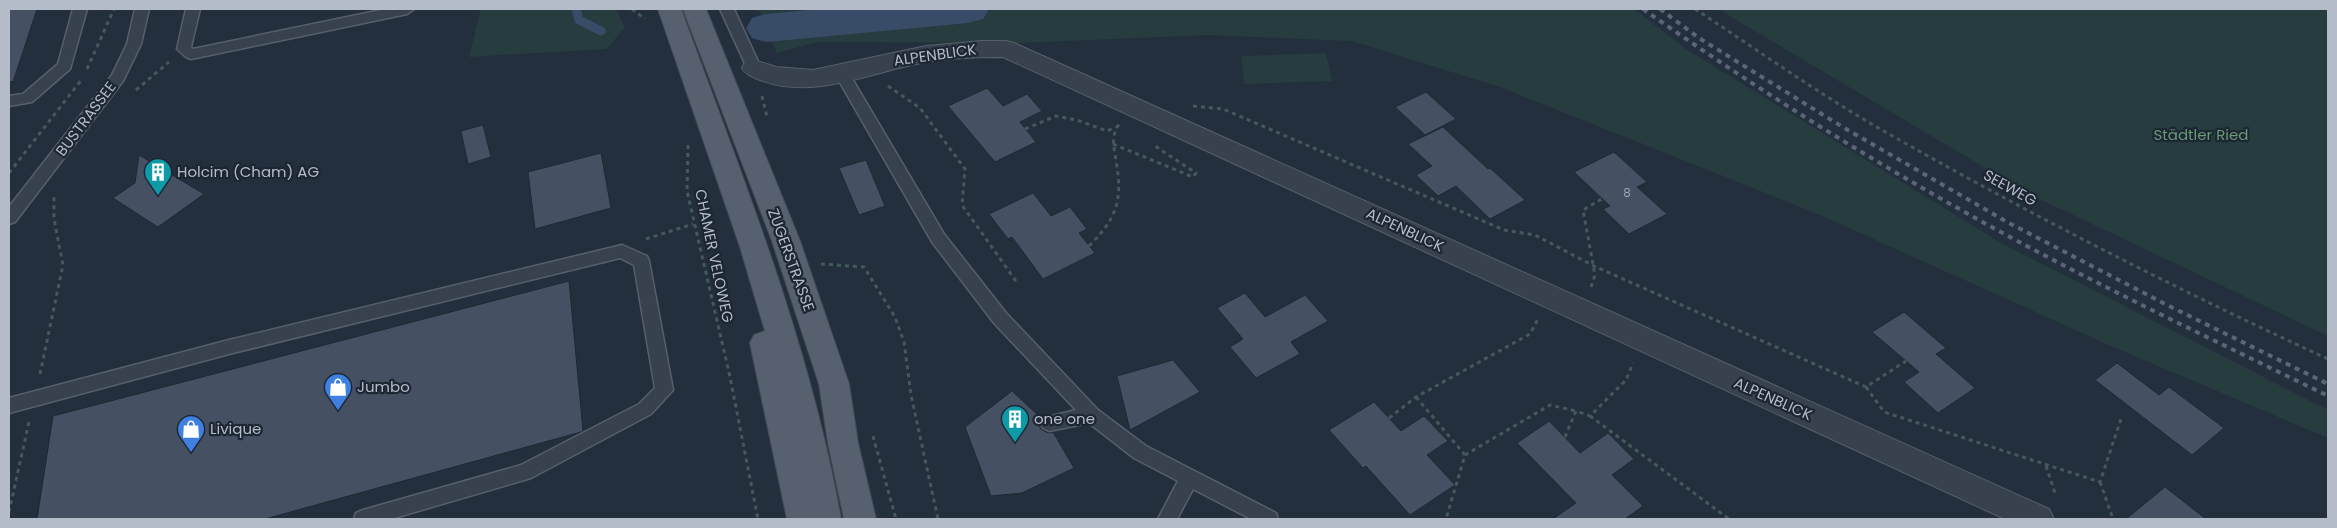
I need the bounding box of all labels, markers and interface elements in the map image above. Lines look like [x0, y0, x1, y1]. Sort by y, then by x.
street label: ALPENBLICK [892, 38, 978, 71]
street label: BUSTRASSEE [51, 77, 121, 160]
park label: Städtler Ried [2154, 124, 2248, 145]
building icon: Holcim (Cham) AG [143, 157, 173, 196]
place label: Holcim (Cham) AG [177, 161, 319, 182]
street label: SEEWEG [1980, 164, 2041, 211]
house number: 8 [1623, 184, 1631, 201]
street label: CHAMER VELOWEG [690, 187, 739, 325]
street label: ALPENBLICK [1363, 202, 1447, 257]
street label: ZUGERSTRASSE [763, 205, 820, 314]
shop icon: Jumbo [323, 372, 353, 411]
street label: ALPENBLICK [1731, 372, 1816, 425]
place label: Jumbo [357, 376, 410, 397]
building icon: one one [1000, 404, 1030, 443]
place label: one one [1034, 408, 1095, 429]
shop icon: Livique [176, 414, 206, 453]
place label: Livique [210, 418, 261, 439]

